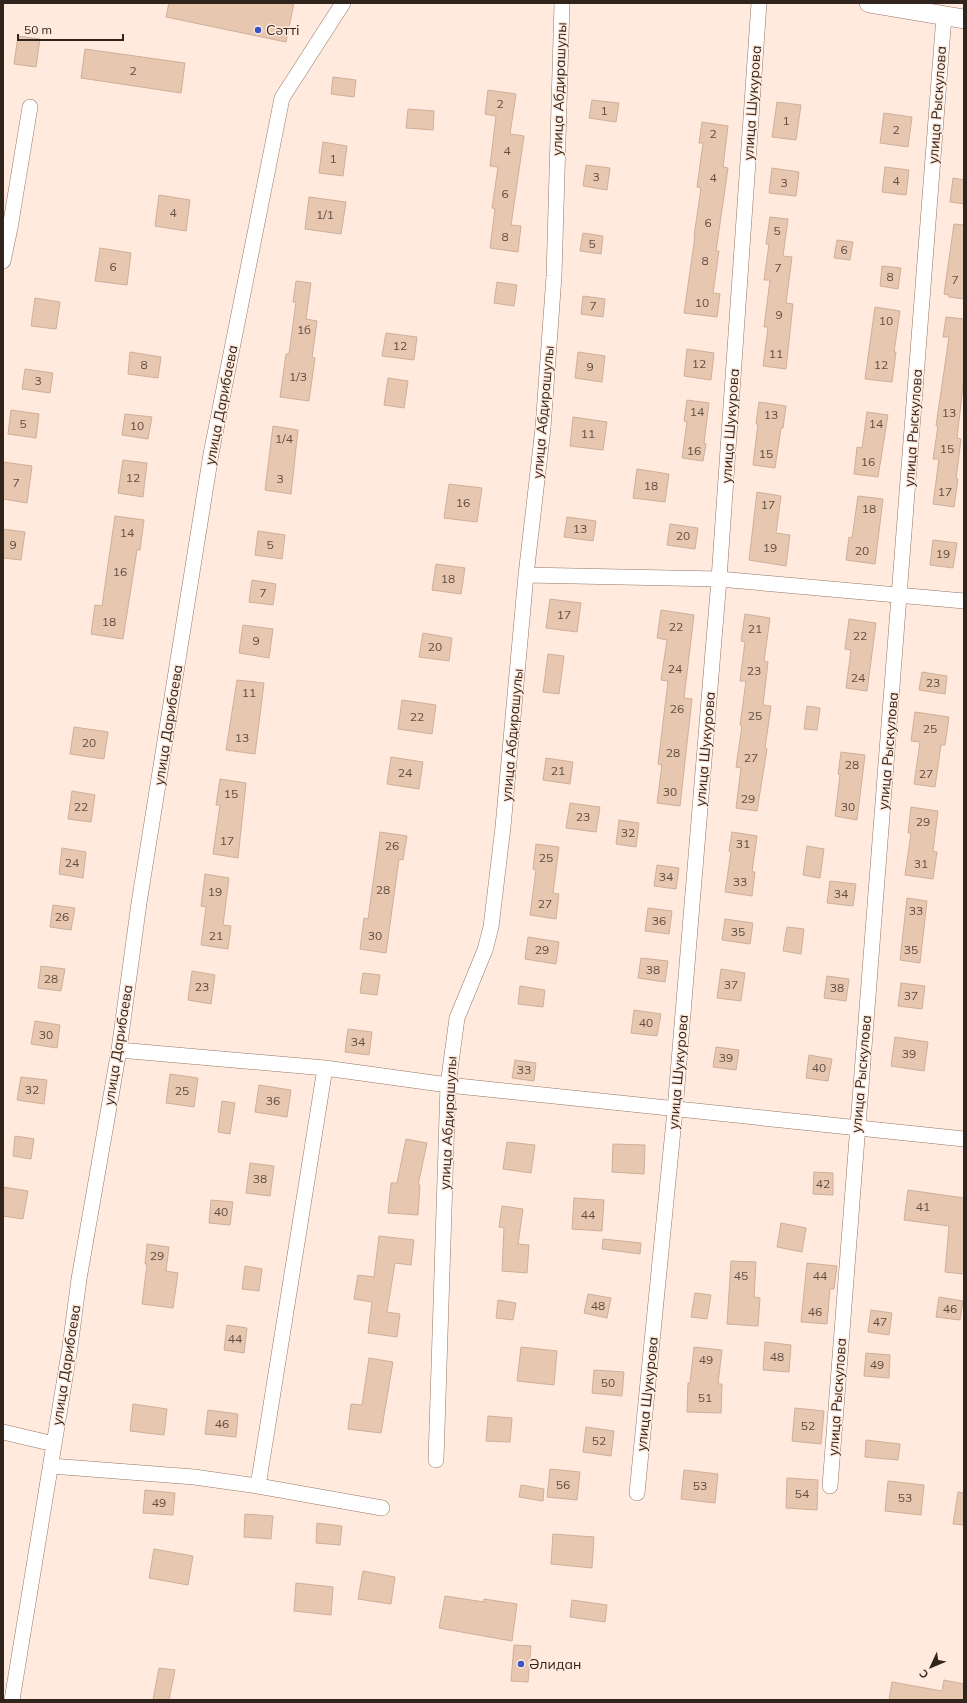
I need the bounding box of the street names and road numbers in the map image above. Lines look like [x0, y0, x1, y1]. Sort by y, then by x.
street label: улица Абдирашулы [548, 22, 570, 156]
street label: улица Шукурова [739, 45, 765, 161]
street label: улица Рыскулова [924, 45, 950, 165]
street label: улица Дарибаева [201, 343, 241, 467]
street label: улица Абдирашулы [528, 345, 558, 479]
street label: улица Шукурова [717, 368, 743, 484]
street label: улица Рыскулова [900, 368, 926, 488]
street label: улица Дарибаева [150, 663, 186, 787]
street label: улица Абдирашулы [497, 668, 527, 802]
street label: улица Шукурова [691, 691, 719, 807]
street label: улица Рыскулова [874, 691, 902, 811]
street label: улица Дарибаева [100, 983, 136, 1107]
street label: улица Шукурова [664, 1014, 692, 1130]
street label: улица Рыскулова [847, 1014, 875, 1134]
street label: улица Абдирашулы [436, 1056, 460, 1190]
street label: улица Дарибаева [48, 1303, 84, 1427]
street label: улица Шукурова [632, 1336, 662, 1452]
street label: улица Рыскулова [824, 1337, 850, 1457]

